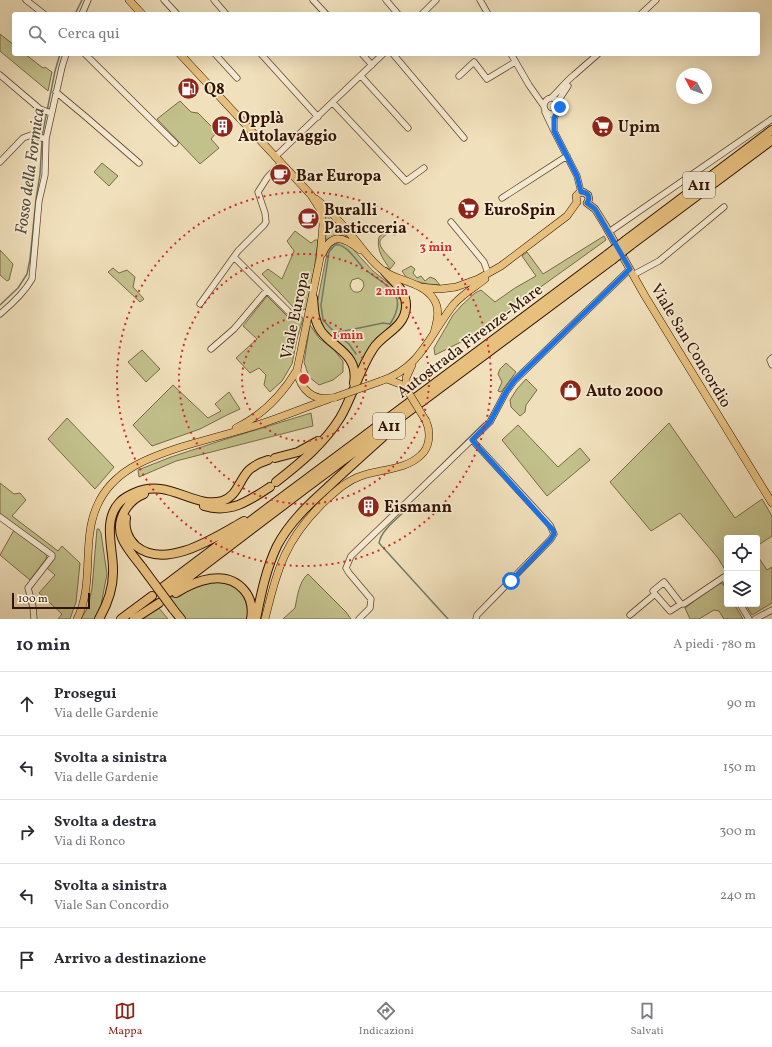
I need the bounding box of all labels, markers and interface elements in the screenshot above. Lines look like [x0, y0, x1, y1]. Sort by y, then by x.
search box [12, 12, 760, 56]
icon: search [26, 23, 48, 45]
text: Cerca qui [58, 24, 120, 45]
north arrow [676, 68, 712, 104]
fuel station icon: Q8 [176, 75, 202, 101]
place label: Q8 [204, 79, 225, 101]
route end [551, 98, 569, 116]
water label: Fosso della Formica [10, 106, 51, 236]
place label: Opplà Autolavaggio [238, 108, 337, 148]
building icon: Opplà Autolavaggio [209, 113, 235, 139]
supermarket icon: Upim [590, 113, 616, 139]
place label: Upim [618, 117, 660, 139]
cafe icon: Bar Europa [267, 162, 293, 188]
place label: Bar Europa [296, 166, 382, 188]
road number: A11 [683, 172, 715, 198]
supermarket icon: EuroSpin [456, 196, 482, 222]
place label: Buralli Pasticceria [324, 200, 407, 240]
place label: EuroSpin [484, 200, 556, 222]
cafe icon: Buralli Pasticceria [295, 205, 321, 231]
text: 3 min [420, 240, 452, 256]
street label: Viale Europa [276, 269, 316, 361]
street label: Autostrada Firenze-Mare [393, 279, 548, 404]
street label: Viale San Concordio [644, 280, 736, 412]
text: 2 min [376, 284, 408, 300]
text: 1 min [333, 328, 364, 344]
centre of rings [297, 372, 311, 386]
shop icon: Auto 2000 [558, 377, 584, 403]
place label: Auto 2000 [586, 381, 663, 403]
road number: A11 [373, 413, 405, 439]
building icon: Eismann [355, 493, 381, 519]
place label: Eismann [384, 497, 453, 519]
map controls [724, 535, 760, 607]
button: locate [724, 535, 760, 571]
button: layers [724, 571, 760, 607]
route start [502, 572, 520, 590]
scale bar [12, 591, 90, 610]
text: 100 m [18, 592, 48, 607]
text: 10 min [16, 634, 70, 657]
text: A piedi · 780 m [673, 636, 756, 654]
text: Prosegui [54, 684, 117, 705]
icon: ahead [16, 693, 38, 715]
text: 90 m [727, 695, 756, 713]
text: Via delle Gardenie [54, 705, 158, 723]
text: Svolta a sinistra [54, 748, 167, 769]
icon: left [16, 757, 38, 779]
text: 150 m [723, 759, 756, 777]
text: Via delle Gardenie [54, 769, 158, 787]
text: Svolta a destra [54, 812, 157, 833]
icon: right [16, 821, 38, 843]
text: 300 m [720, 823, 756, 841]
text: Via di Ronco [54, 833, 125, 851]
text: Svolta a sinistra [54, 876, 167, 897]
icon: left [16, 885, 38, 907]
text: 240 m [720, 887, 756, 905]
text: Viale San Concordio [54, 897, 169, 915]
icon: arrive [16, 949, 38, 971]
text: Arrivo a destinazione [54, 949, 206, 970]
tab: Mappa [108, 1000, 142, 1039]
tab: Indicazioni [359, 1000, 414, 1039]
tab: Salvati [631, 1000, 664, 1039]

